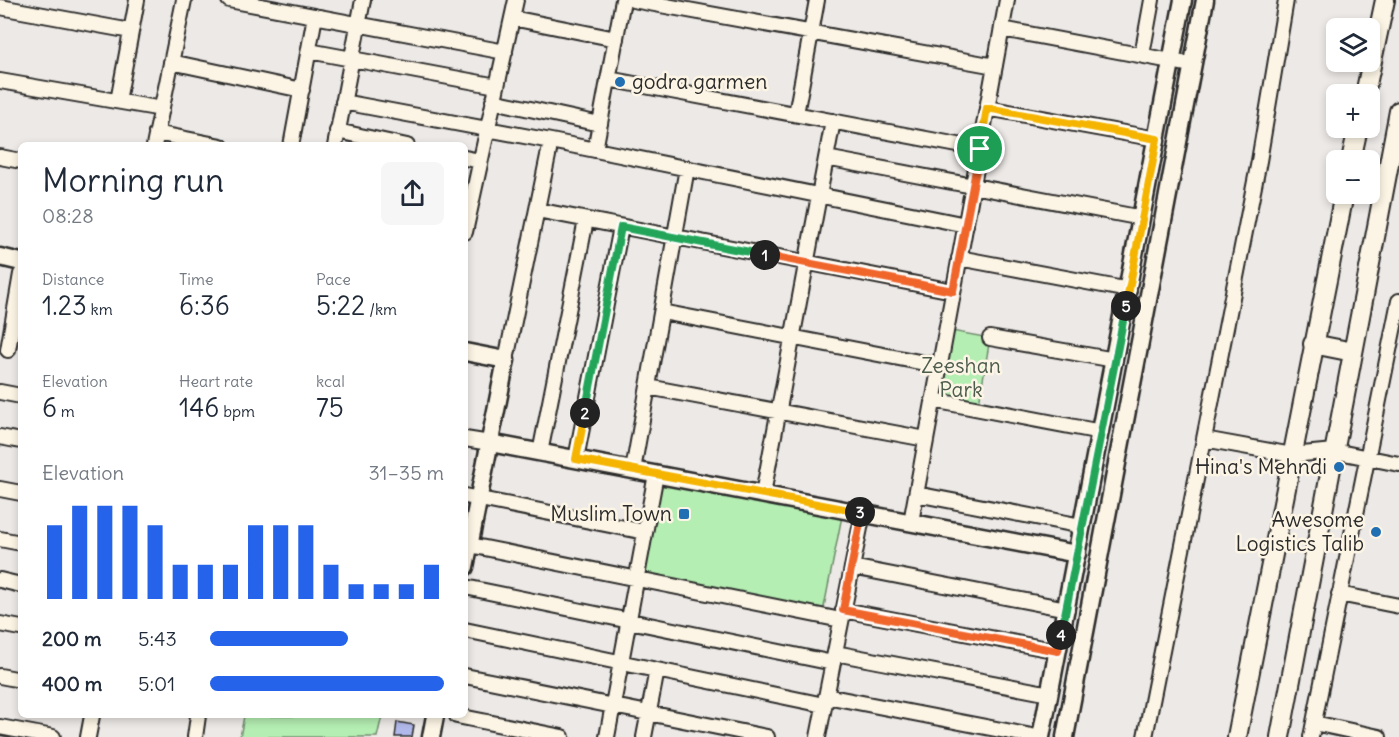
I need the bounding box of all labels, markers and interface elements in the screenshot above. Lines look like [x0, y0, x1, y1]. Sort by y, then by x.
map controls [1326, 18, 1380, 204]
button: layers [1326, 18, 1380, 72]
place label: godra garmen [632, 68, 767, 95]
marker: godra garmen [613, 75, 627, 89]
button: + [1326, 84, 1380, 138]
pin [954, 123, 1005, 174]
icon: arrive [963, 132, 996, 165]
button: − [1326, 150, 1380, 204]
text: Morning run [42, 159, 224, 201]
button: share [381, 162, 444, 225]
text: 08:28 [42, 203, 94, 228]
pin: 1 [750, 240, 780, 270]
text: 1 [762, 245, 768, 265]
text: Distance [42, 269, 104, 289]
text: Time [179, 269, 214, 289]
text: Pace [316, 269, 351, 289]
text: 1.23 [42, 289, 87, 322]
text: 6:36 [179, 289, 230, 322]
text: 5:22 [316, 289, 365, 322]
pin: 5 [1111, 291, 1141, 321]
text: 5 [1121, 296, 1131, 316]
text: km [87, 299, 113, 319]
text: /km [365, 299, 397, 319]
park label: Zeeshan Park [921, 352, 1001, 403]
text: Elevation [42, 371, 108, 391]
text: Heart rate [179, 371, 253, 391]
text: kcal [316, 371, 345, 391]
text: 6 [42, 391, 57, 424]
text: 146 [179, 391, 219, 424]
text: 75 [316, 391, 344, 424]
pin: 2 [570, 398, 600, 428]
text: m [57, 401, 75, 421]
text: bpm [219, 401, 255, 421]
text: 2 [581, 403, 589, 423]
place label: Hina's Mehndi [1195, 453, 1327, 480]
text: Elevation [42, 460, 124, 485]
text: 31–35 m [368, 460, 444, 485]
marker: Hina's Mehndi [1332, 460, 1346, 474]
pin: 3 [845, 497, 875, 527]
place label: Muslim Town [550, 500, 672, 527]
text: 3 [855, 502, 865, 522]
place label: Awesome Logistics Talib [1236, 506, 1364, 557]
marker: Muslim Town [677, 507, 691, 521]
marker: Awesome Logistics Talib [1369, 525, 1383, 539]
pin: 4 [1046, 620, 1076, 650]
text: 4 [1056, 625, 1066, 645]
text: 200 m [42, 626, 102, 651]
text: 5:43 [138, 626, 177, 651]
text: 400 m [42, 671, 102, 696]
text: 5:01 [138, 671, 175, 696]

